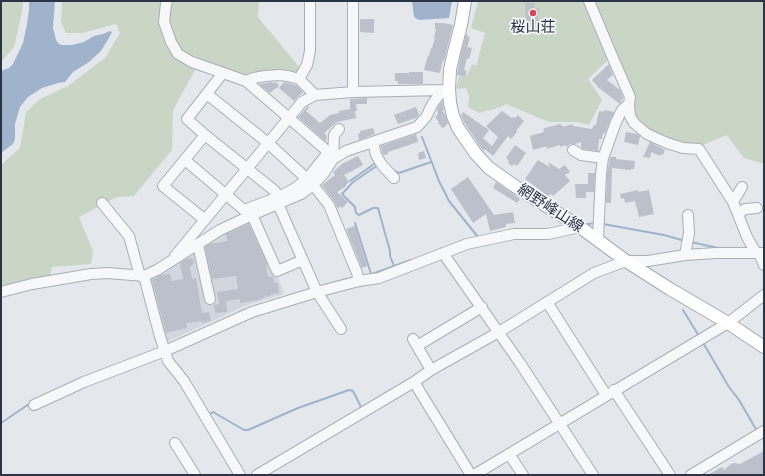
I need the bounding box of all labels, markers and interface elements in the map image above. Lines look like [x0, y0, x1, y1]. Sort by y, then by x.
marker: 桜山荘 [528, 8, 538, 18]
place label: 桜山荘 [511, 19, 555, 37]
street label: 網野峰山線 [514, 181, 586, 237]

